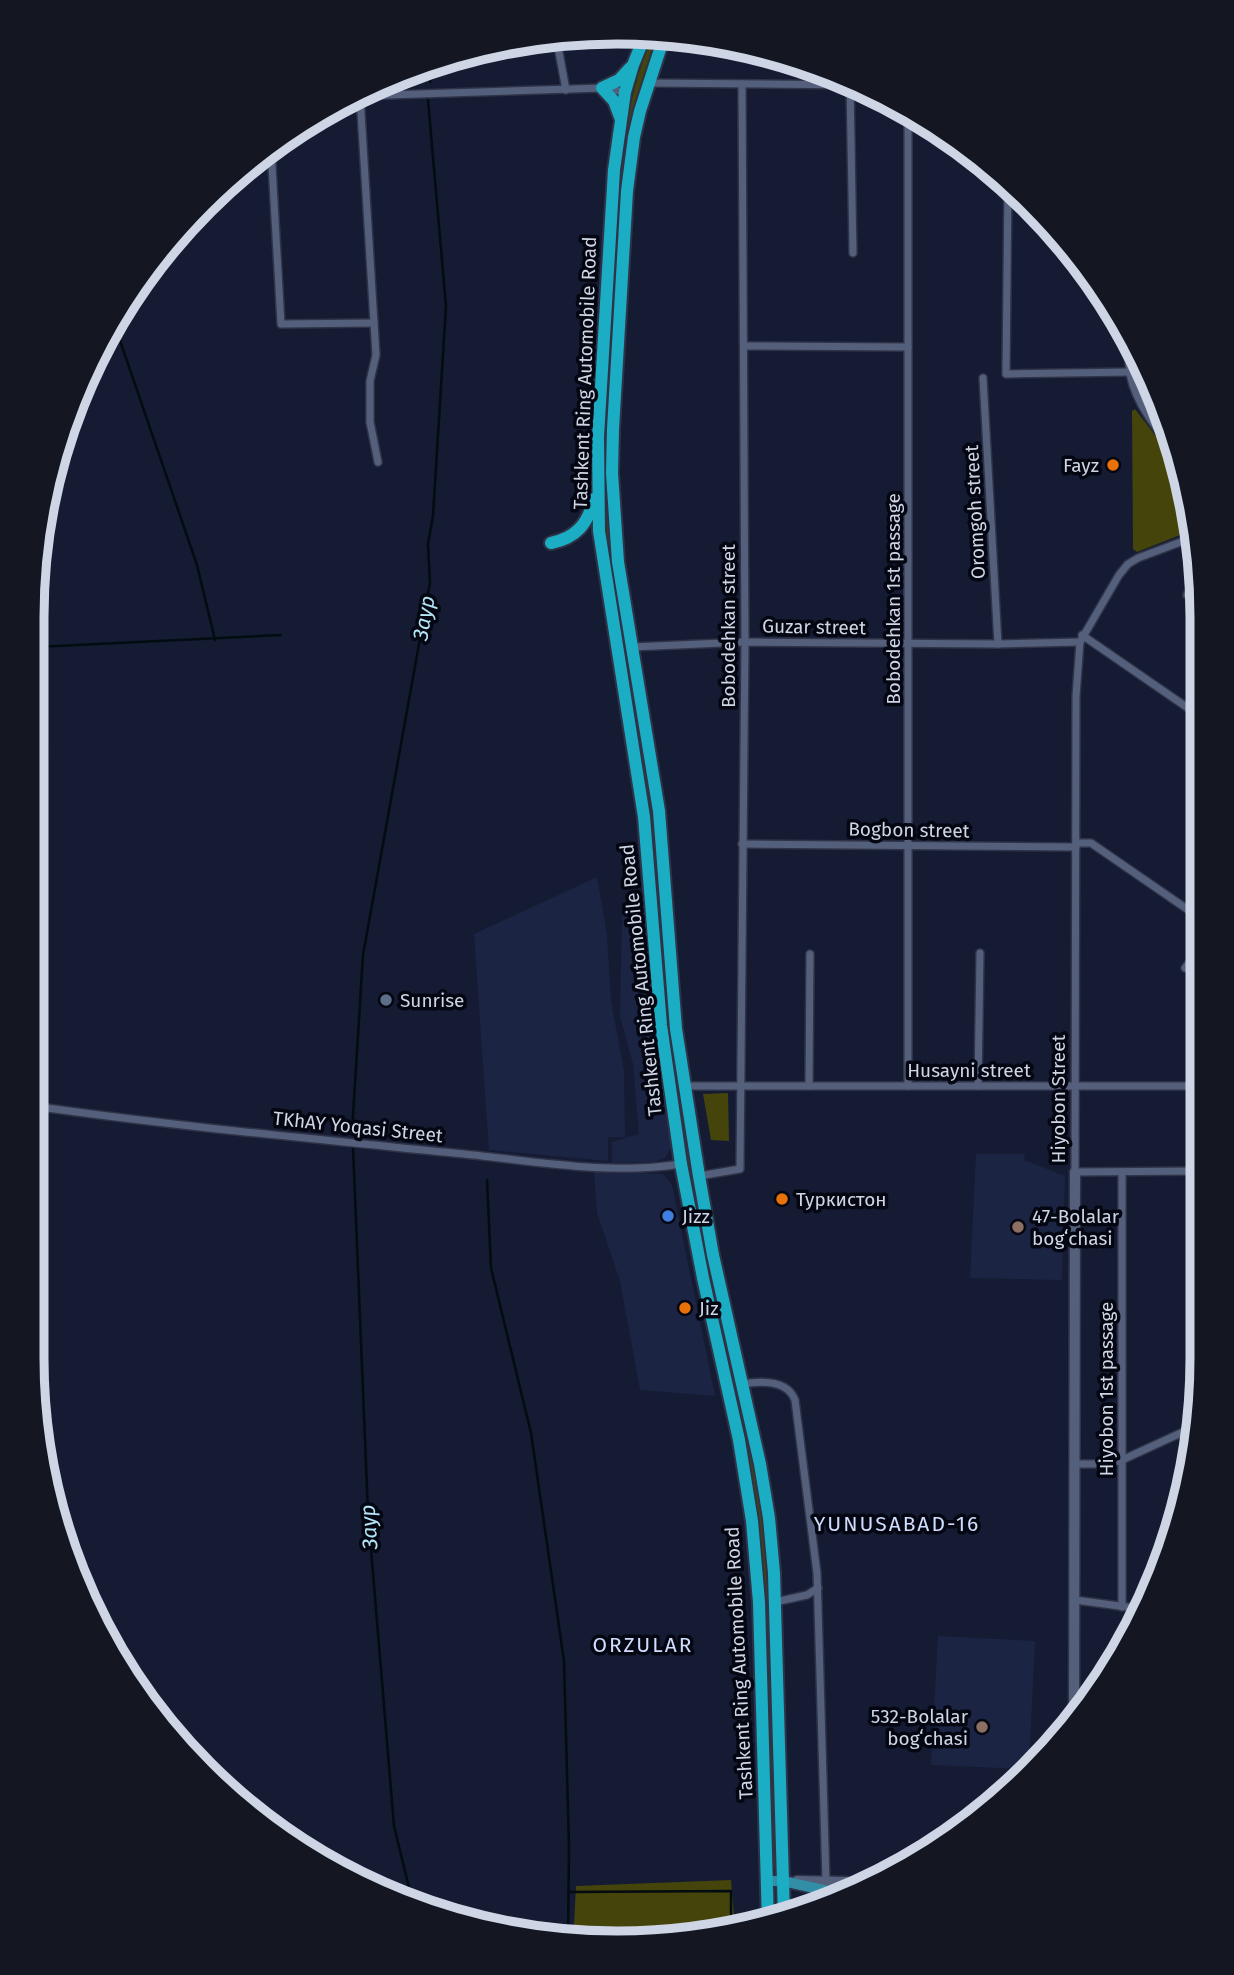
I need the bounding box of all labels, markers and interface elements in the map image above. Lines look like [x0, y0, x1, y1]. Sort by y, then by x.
street label: Tashkent Ring Automobile Road [569, 236, 601, 510]
street label: Oromgoh street [960, 444, 990, 580]
place label: Fayz [1063, 454, 1099, 477]
marker: Fayz [1105, 457, 1121, 473]
street label: Bobodehkan 1st passage [882, 493, 905, 705]
street label: Bobodehkan street [717, 544, 740, 708]
water label: Заур [407, 594, 441, 643]
street label: Guzar street [762, 615, 866, 639]
street label: Bogbon street [848, 817, 970, 843]
street label: Tashkent Ring Automobile Road [615, 843, 667, 1117]
place label: Sunrise [400, 989, 464, 1012]
marker: Sunrise [378, 992, 394, 1008]
street label: Hiyobon Street [1047, 1034, 1070, 1163]
street label: Husayni street [907, 1059, 1031, 1082]
street label: TKhAY Yoqasi Street [272, 1107, 444, 1147]
place label: Туркистон [796, 1188, 887, 1211]
marker: Туркистон [774, 1191, 790, 1207]
place label: Jizz [682, 1205, 710, 1228]
place label: 47-Bolalar bogʻchasi [1032, 1205, 1120, 1250]
marker: Jizz [660, 1208, 676, 1224]
marker: 47-Bolalar bogʻchasi [1010, 1219, 1026, 1235]
place label: Jiz [699, 1297, 718, 1320]
marker: Jiz [677, 1300, 693, 1316]
street label: Hiyobon 1st passage [1095, 1302, 1118, 1476]
water label: Заур [354, 1504, 384, 1551]
district label: YUNUSABAD-16 [814, 1511, 980, 1537]
street label: Tashkent Ring Automobile Road [720, 1526, 758, 1800]
district label: ORZULAR [593, 1632, 693, 1658]
place label: 532-Bolalar bogʻchasi [871, 1705, 969, 1750]
marker: 532-Bolalar bogʻchasi [974, 1719, 990, 1735]

